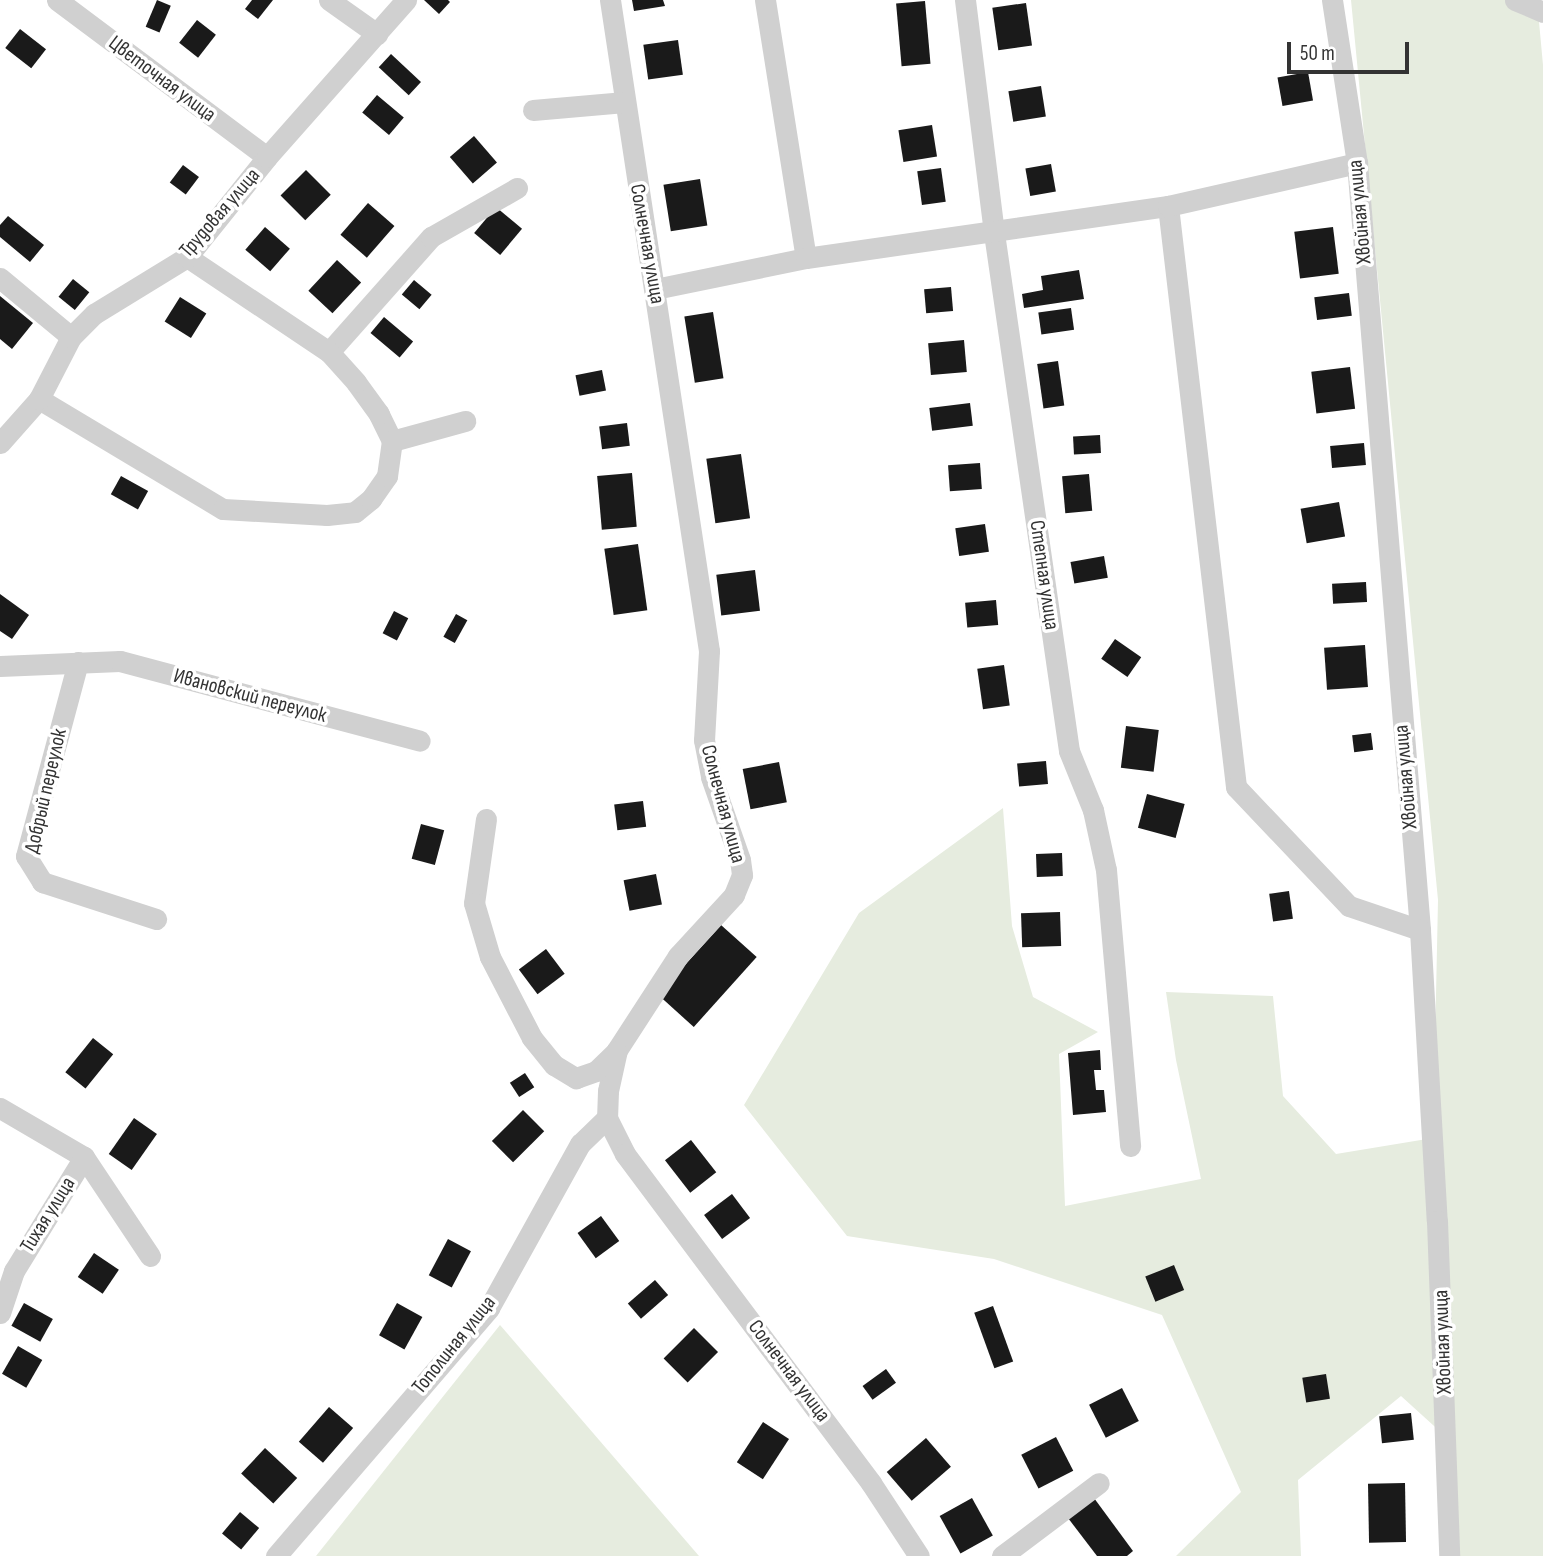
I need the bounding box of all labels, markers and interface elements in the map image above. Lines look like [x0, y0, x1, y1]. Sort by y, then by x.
scale bar [1291, 28, 1414, 72]
street label: Цветочная улица [103, 30, 221, 128]
text: 50 m [1300, 41, 1335, 66]
street label: Хвойная улица [1343, 159, 1377, 265]
street label: Трудовая улица [174, 163, 266, 263]
street label: Солнечная улица [624, 182, 670, 306]
street label: Степная улица [1024, 519, 1064, 631]
street label: Ивановский переулок [171, 663, 329, 729]
street label: Хвойная улица [1389, 724, 1423, 830]
street label: Добрый переулок [19, 726, 73, 856]
street label: Солнечная улица [695, 742, 751, 866]
street label: Тихая улица [15, 1173, 81, 1257]
street label: Хвойная улица [1429, 1289, 1457, 1395]
street label: Тополиная улица [407, 1291, 501, 1399]
street label: Солнечная улица [742, 1315, 836, 1427]

